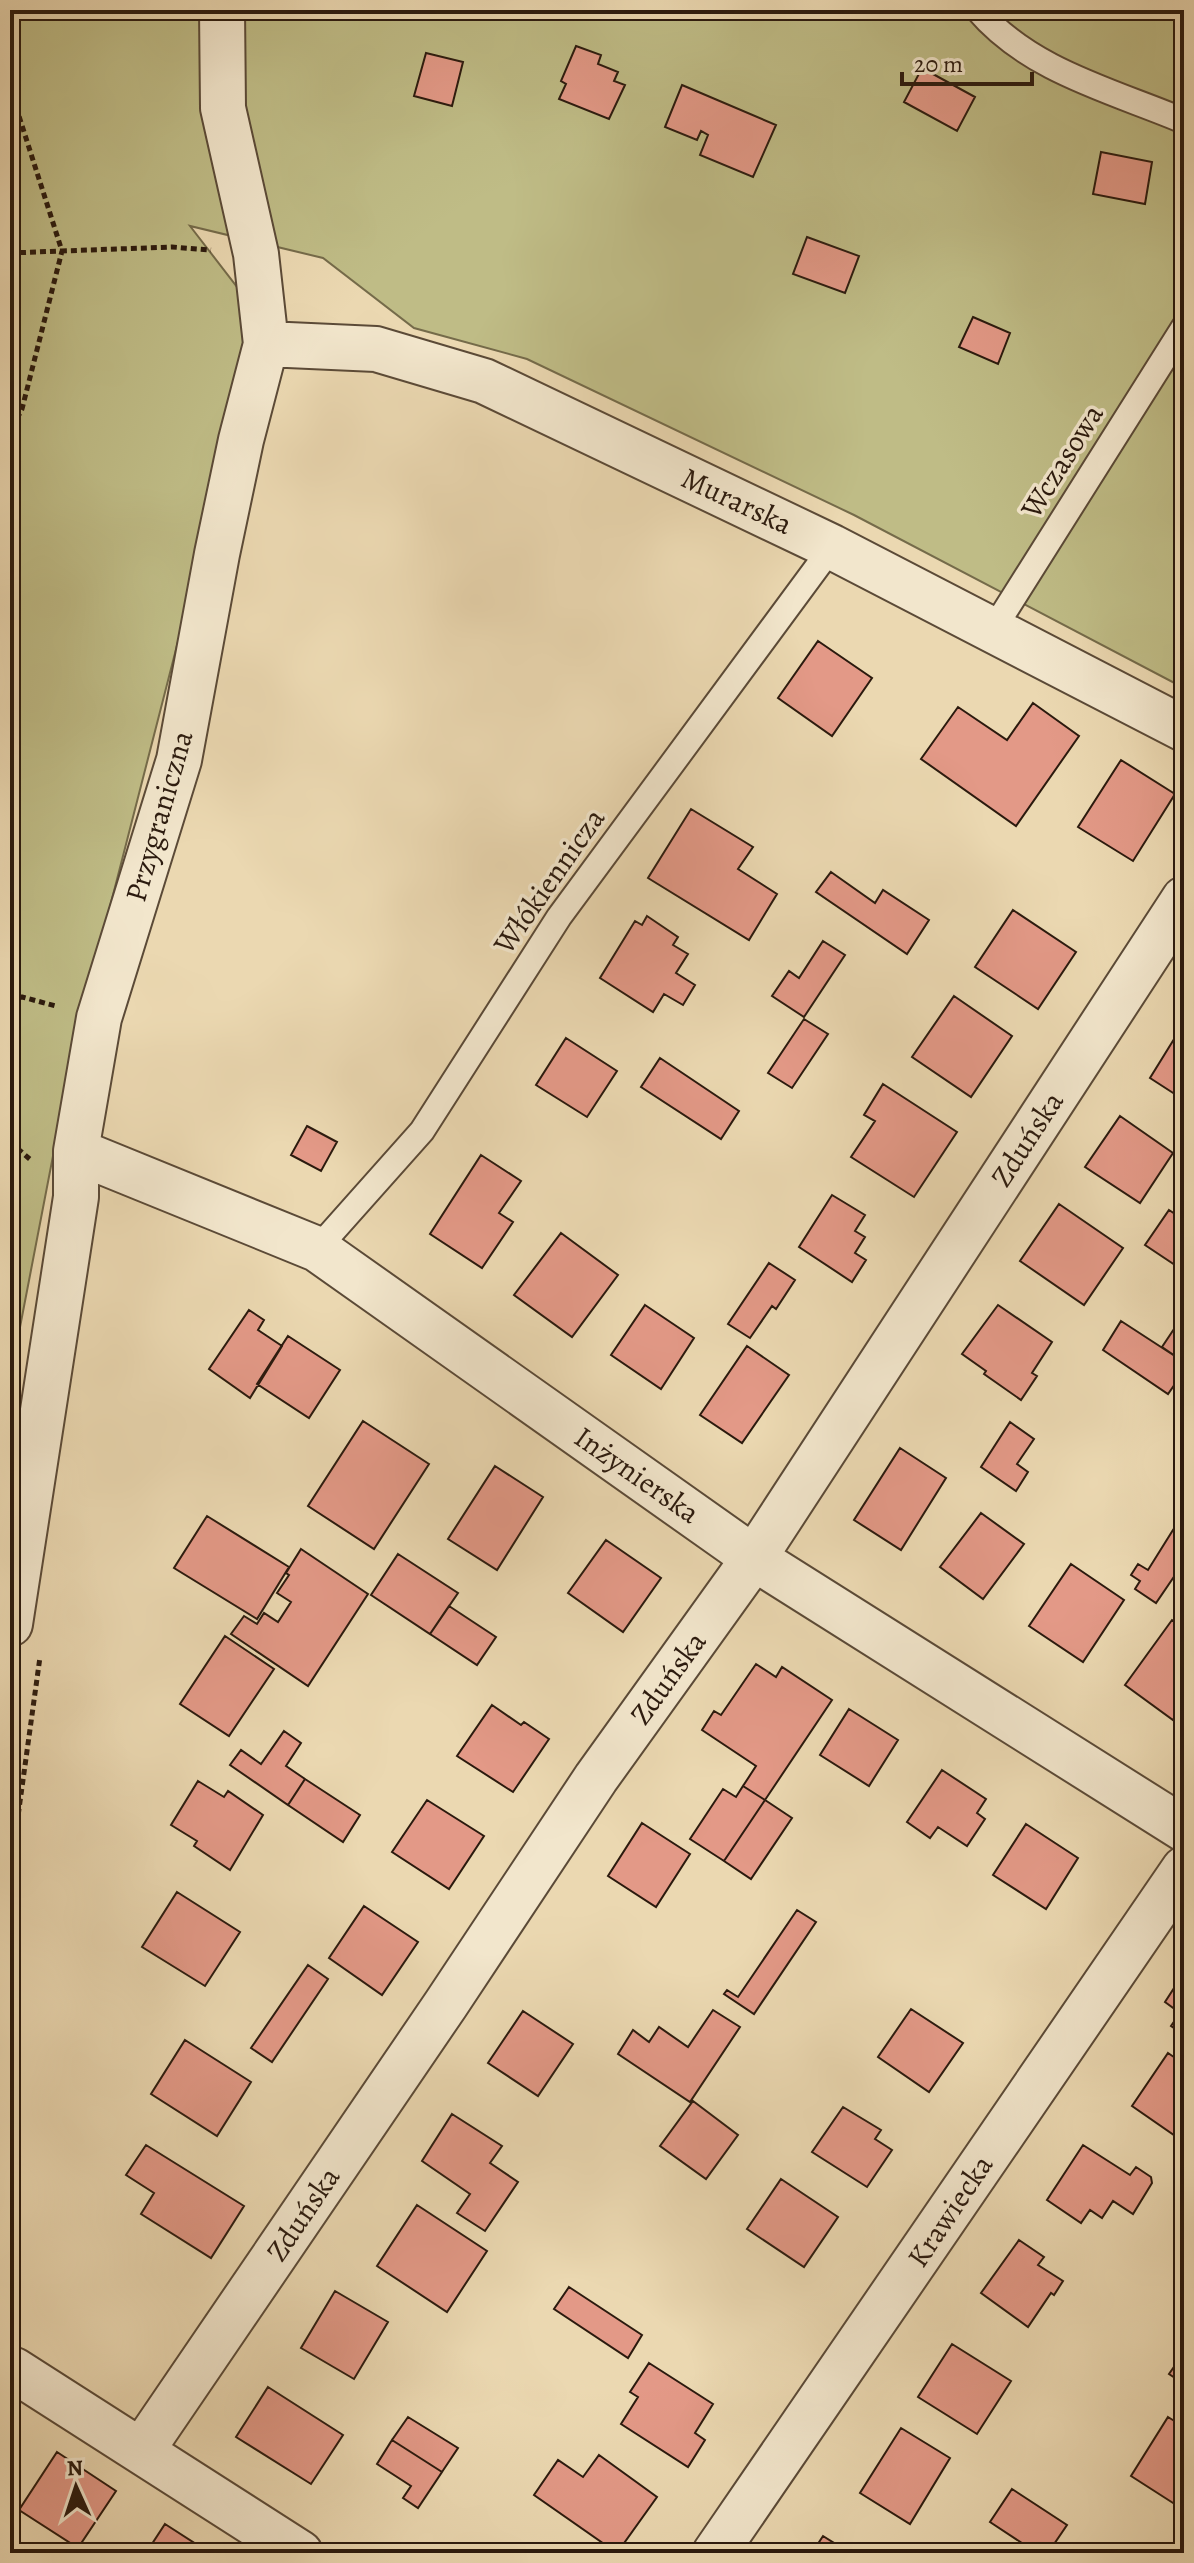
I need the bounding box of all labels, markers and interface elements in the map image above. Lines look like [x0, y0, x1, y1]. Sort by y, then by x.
scale bar [902, 36, 1032, 86]
text: 20 m [914, 48, 963, 80]
street label: Wczasowa [1011, 396, 1113, 526]
street label: Murarska [675, 458, 799, 544]
street label: Przygraniczna [115, 726, 203, 906]
street label: Włókiennicza [483, 800, 614, 963]
street label: Zduńska [981, 1084, 1073, 1194]
street label: Inżynierska [566, 1417, 708, 1533]
street label: Zduńska [621, 1623, 715, 1733]
street label: Krawiecka [898, 2147, 1002, 2275]
street label: Zduńska [257, 2159, 349, 2269]
north arrow [36, 2447, 116, 2527]
text: N [66, 2453, 84, 2483]

